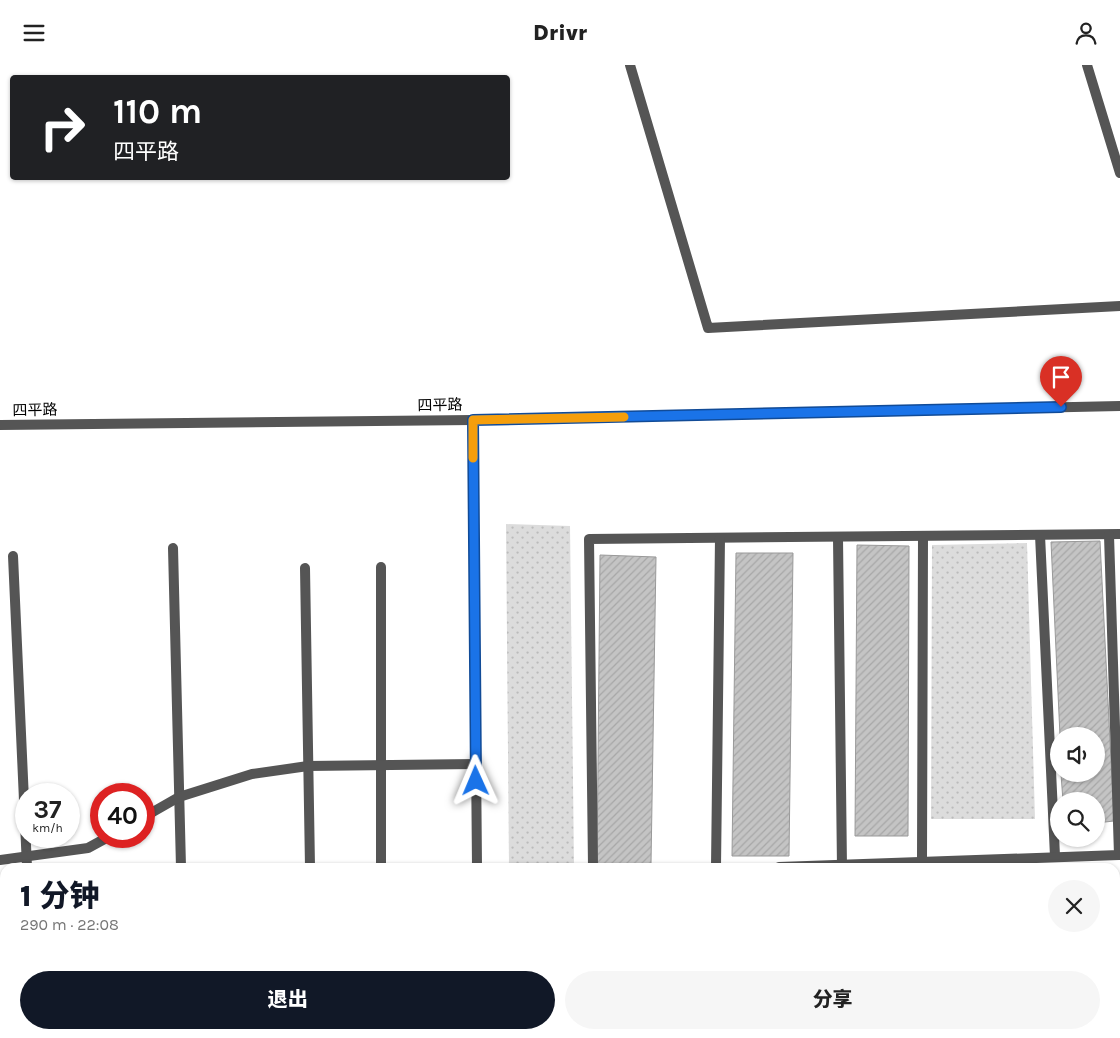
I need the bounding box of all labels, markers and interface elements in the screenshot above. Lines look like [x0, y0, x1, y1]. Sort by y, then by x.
icon: menu [20, 19, 48, 47]
icon: person [1072, 19, 1100, 47]
text: Drivr [533, 20, 587, 46]
text: 110 m [113, 91, 202, 132]
icon: right [30, 95, 95, 160]
text: 四平路 [113, 139, 179, 165]
pin [1040, 356, 1082, 407]
icon: arrive [1047, 363, 1075, 391]
street label: 四平路 [417, 396, 463, 414]
street label: 四平路 [12, 401, 58, 419]
map controls [1050, 727, 1105, 847]
button: sound [1050, 727, 1105, 782]
position arrow [449, 754, 501, 806]
speed limit sign: 40 [90, 783, 155, 848]
button: search [1050, 792, 1105, 847]
text: 37 [33, 795, 61, 824]
text: km/h [32, 821, 63, 835]
text: 1 分钟 [20, 878, 100, 914]
button: close [1048, 880, 1100, 932]
text: 290 m · 22:08 [20, 915, 119, 934]
button: 退出 [20, 971, 555, 1029]
button: 分享 [565, 971, 1100, 1029]

